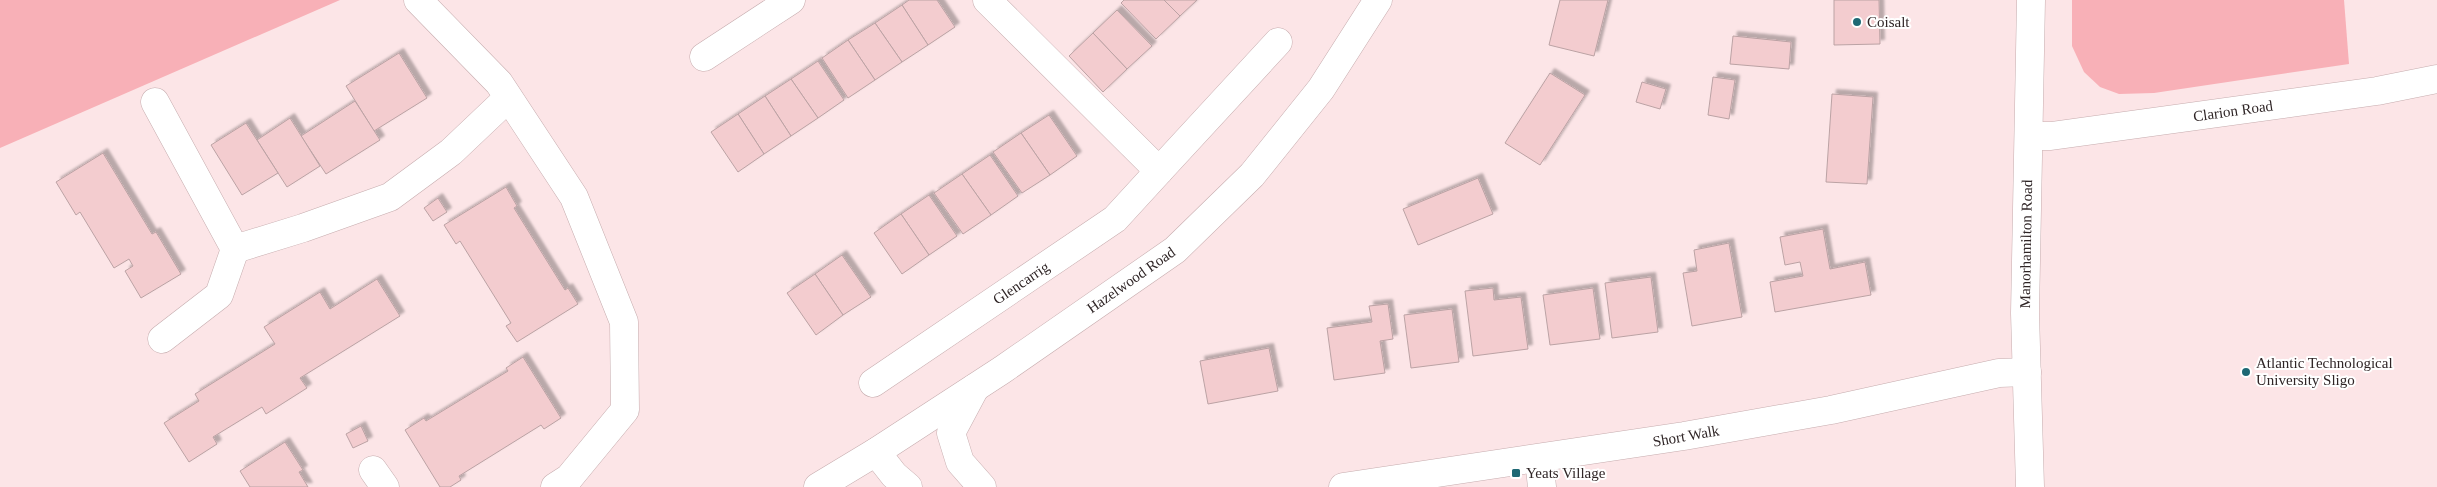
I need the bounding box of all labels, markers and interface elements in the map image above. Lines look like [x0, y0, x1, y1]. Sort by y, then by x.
place label: Coisalt [1867, 14, 1910, 30]
marker: Coisalt [1851, 16, 1863, 28]
street label: Clarion Road [2192, 97, 2274, 125]
street label: Manorhamilton Road [2017, 179, 2035, 308]
street label: Hazelwood Road [1084, 243, 1178, 316]
street label: Glencarrig [990, 258, 1052, 308]
place label: Atlantic Technological University Sligo [2256, 355, 2393, 388]
marker: Atlantic Technological University Sligo [2240, 366, 2252, 378]
street label: Short Walk [1651, 422, 1721, 450]
place label: Yeats Village [1526, 465, 1606, 481]
marker: Yeats Village [1510, 467, 1522, 479]

